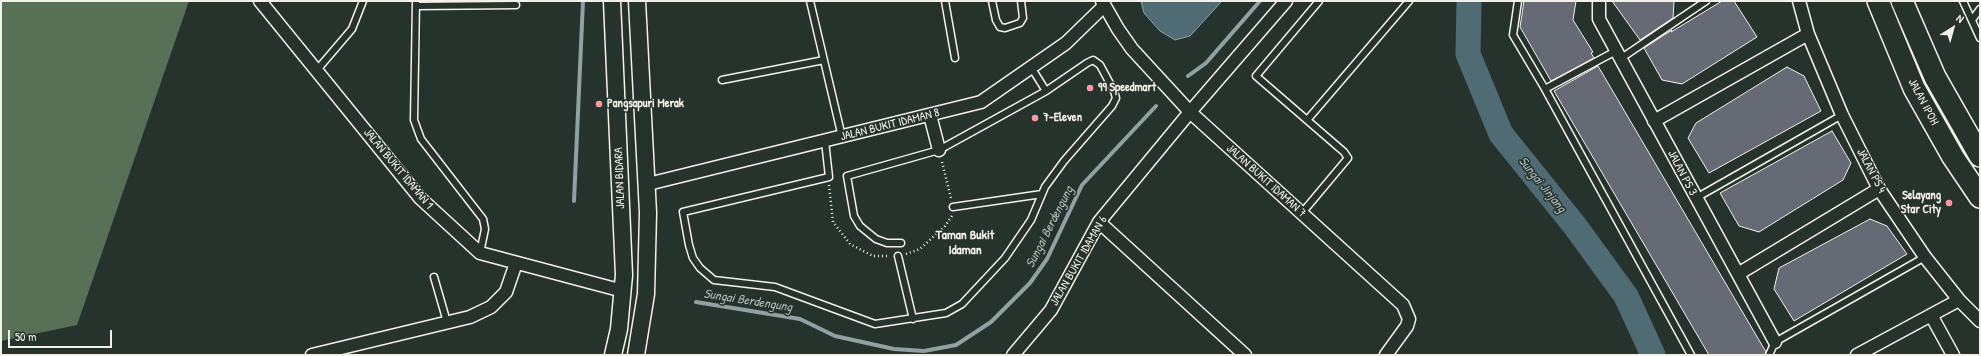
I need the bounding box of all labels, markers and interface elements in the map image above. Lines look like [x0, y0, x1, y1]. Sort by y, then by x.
north arrow [1933, 8, 1973, 48]
text: N [1954, 11, 1967, 26]
street label: JALAN IPOH [1905, 76, 1941, 128]
place label: 99 Speedmart [1098, 81, 1156, 95]
marker: 99 Speedmart [1085, 83, 1095, 93]
place label: Pangsapuri Merak [607, 97, 684, 111]
marker: Pangsapuri Merak [594, 99, 604, 109]
street label: JALAN BUKIT IDAMAN 8 [839, 106, 941, 144]
place label: 7-Eleven [1043, 111, 1082, 125]
marker: 7-Eleven [1030, 113, 1040, 123]
street label: JALAN BUKIT IDAMAN 1 [360, 126, 436, 212]
street label: JALAN BUKIT IDAMAN 7 [1223, 141, 1309, 221]
street label: JALAN PS 4 [1853, 146, 1889, 196]
street label: JALAN BIDARA [612, 147, 628, 209]
street label: JALAN PS 3 [1664, 148, 1700, 198]
water label: Sungai Jinjang [1515, 154, 1569, 216]
water label: Sungai Berdengung [1023, 184, 1077, 270]
place label: Selayang Star City [1901, 189, 1941, 217]
marker: Selayang Star City [1944, 198, 1954, 208]
street label: JALAN BUKIT IDAMAN 6 [1047, 214, 1111, 308]
district label: Taman Bukit Idaman [936, 228, 994, 259]
water label: Sungai Berdengung [703, 286, 793, 316]
scale bar [10, 322, 114, 348]
text: 50 m [15, 328, 36, 345]

